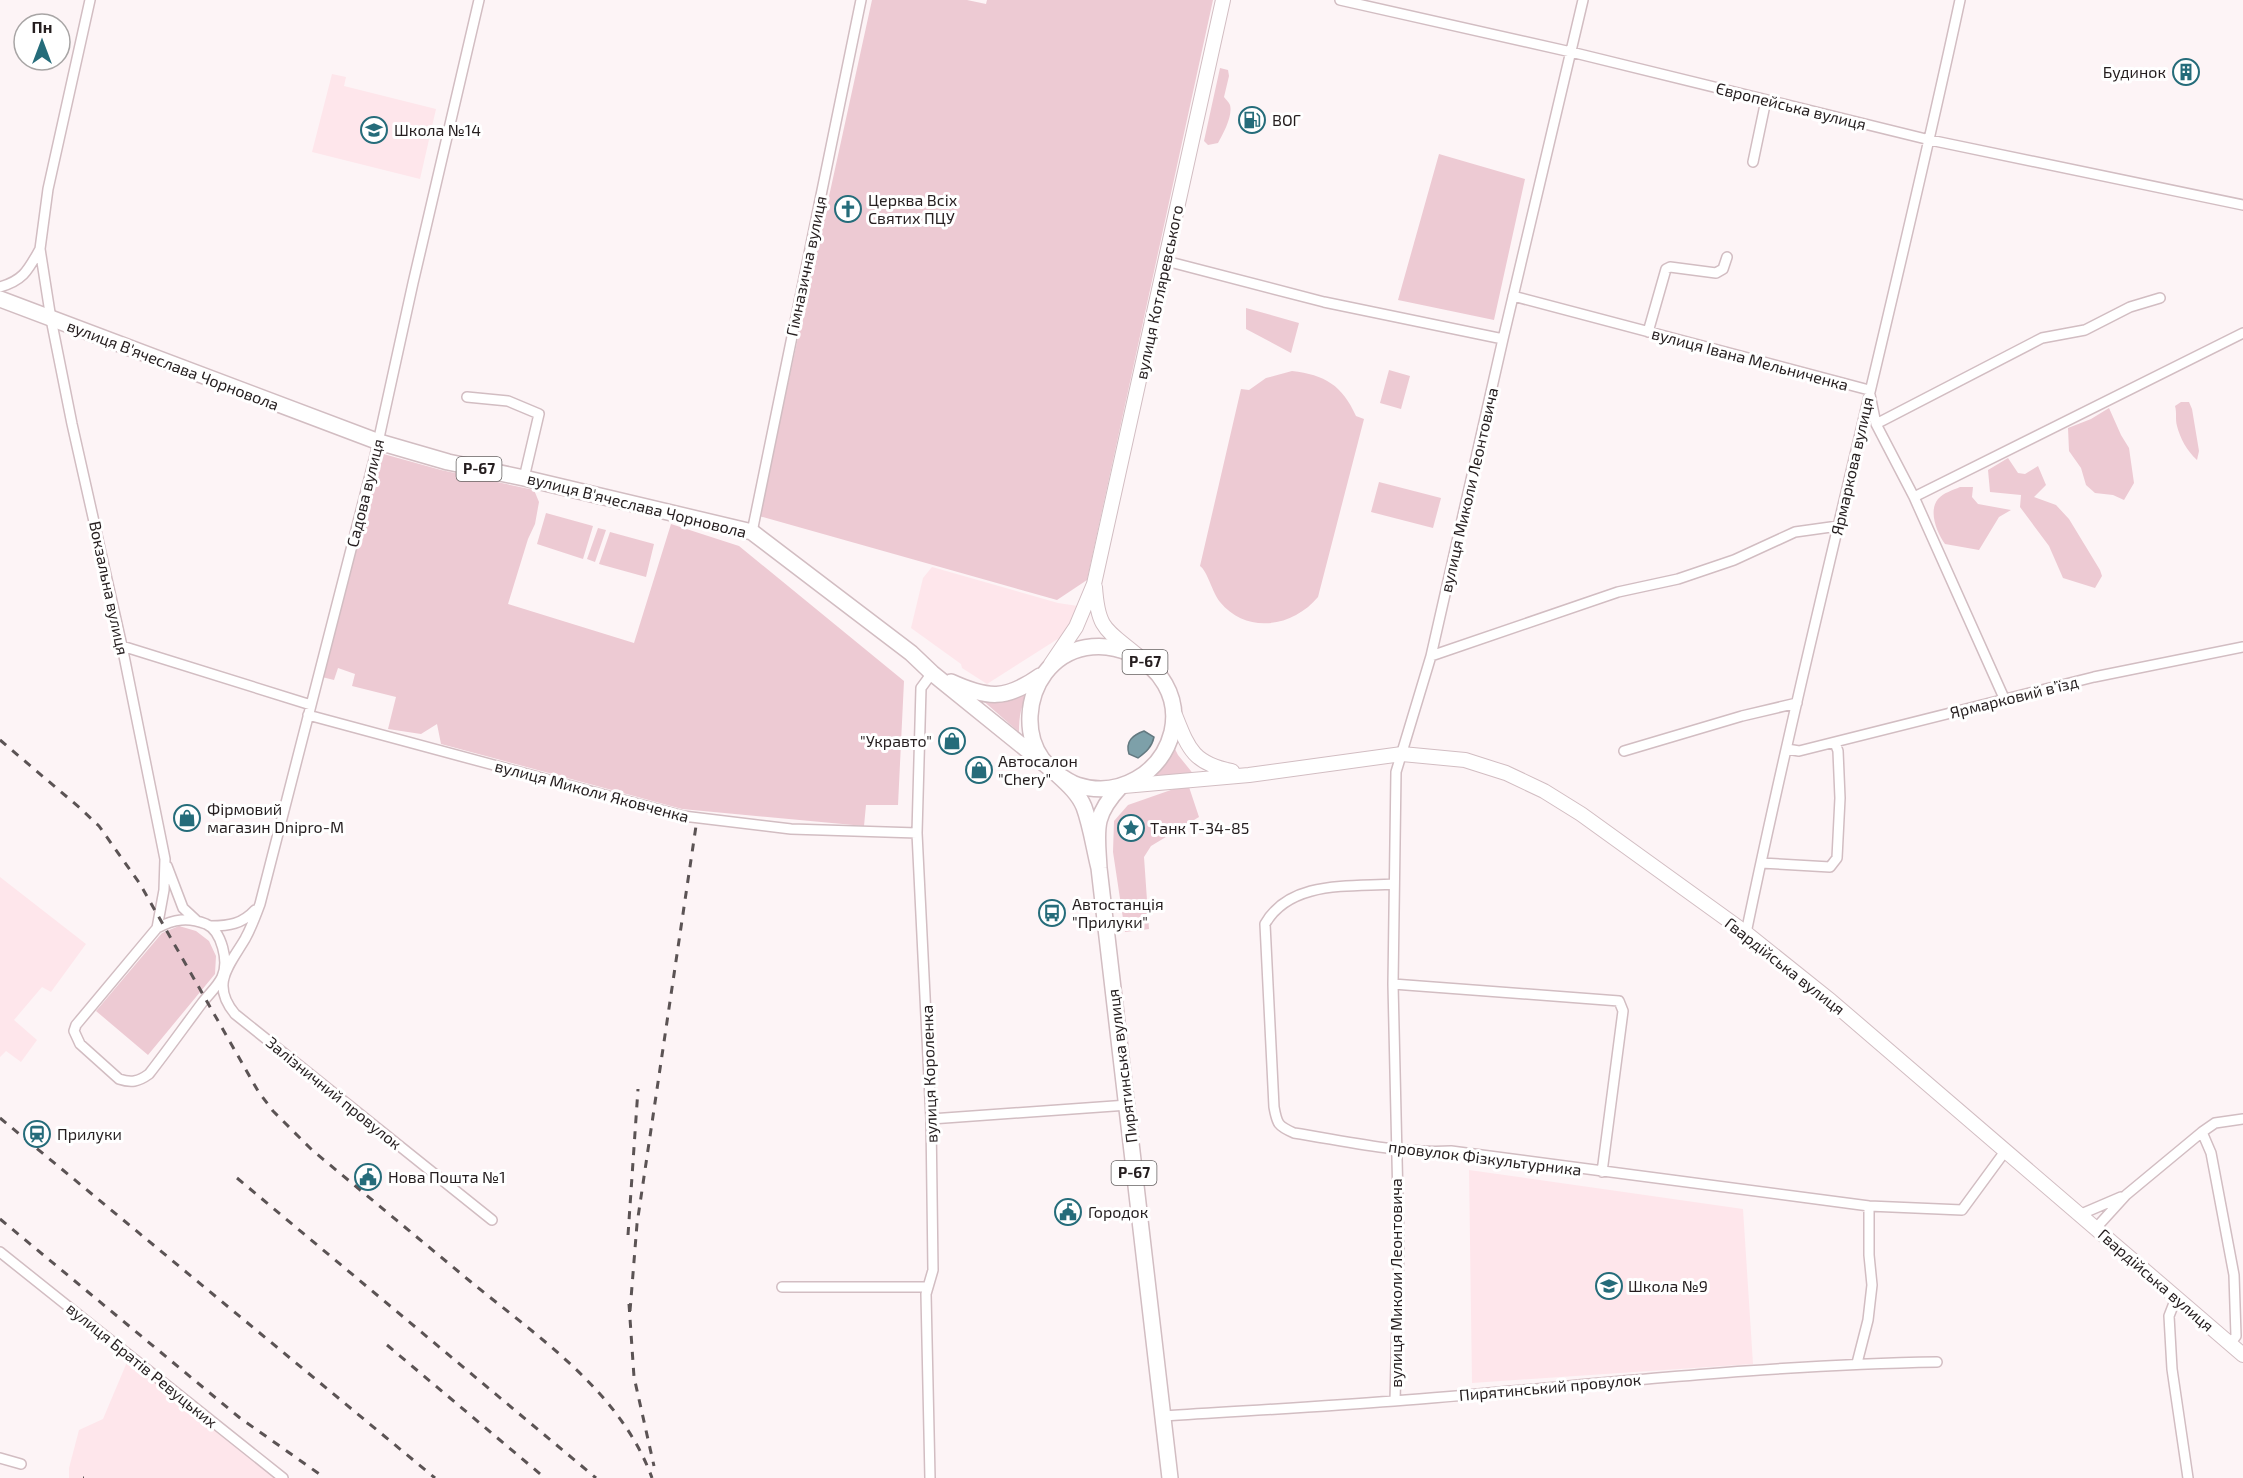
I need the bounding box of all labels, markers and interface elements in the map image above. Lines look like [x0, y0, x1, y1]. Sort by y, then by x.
north arrow [12, 12, 72, 72]
text: Пн [32, 17, 52, 36]
building icon: Будинок [2171, 57, 2201, 87]
place label: Будинок [2103, 62, 2166, 82]
street label: Європейська вулиця [1714, 78, 1868, 134]
fuel station icon: ВОГ [1237, 105, 1267, 135]
place label: ВОГ [1272, 110, 1301, 129]
school or university icon: Школа №14 [359, 115, 389, 145]
place label: Школа №14 [394, 120, 481, 139]
place label: Церква Всіх Святих ПЦУ [868, 190, 958, 227]
street label: Гімназична вулиця [781, 194, 831, 338]
church icon: Церква Всіх Святих ПЦУ [833, 194, 863, 224]
street label: вулиця Котляревського [1131, 203, 1187, 381]
street label: вулиця В'ячеслава Чорновола [64, 315, 282, 415]
street label: вулиця Івана Мельниченка [1649, 323, 1851, 395]
street label: вулиця Миколи Леонтовича [1436, 386, 1502, 594]
street label: Ярмаркова вулиця [1826, 395, 1878, 537]
street label: Садова вулиця [342, 437, 388, 549]
road number: Р-67 [456, 457, 502, 481]
street label: вулиця В'ячеслава Чорновола [525, 468, 749, 542]
street label: Вокзальна вулиця [85, 519, 133, 657]
road number: Р-67 [1122, 650, 1168, 674]
street label: Ярмарковий вʼїзд [1948, 671, 2080, 722]
shop icon: "Укравто" [937, 726, 967, 756]
place label: "Укравто" [860, 731, 932, 750]
place label: Автосалон "Chery" [998, 751, 1078, 788]
street label: вулиця Миколи Яковченка [493, 755, 691, 827]
shop icon: Автосалон "Chery" [964, 755, 994, 785]
place label: Фірмовий магазин Dnipro-M [207, 799, 344, 836]
shop icon: Фірмовий магазин Dnipro-M [172, 803, 202, 833]
place icon: Танк Т-34-85 [1116, 813, 1146, 843]
place label: Танк Т-34-85 [1150, 818, 1249, 837]
place label: Автостанція "Прилуки" [1072, 894, 1164, 932]
bus stop icon: Автостанція "Прилуки" [1037, 898, 1067, 928]
street label: Гвардійська вулиця [1721, 913, 1849, 1019]
street label: Пирятинська вулиця [1103, 988, 1141, 1144]
street label: вулиця Короленка [917, 1005, 941, 1143]
street label: Залізничний провулок [262, 1032, 406, 1154]
station icon: Прилуки [22, 1119, 52, 1149]
place label: Прилуки [57, 1124, 122, 1144]
street label: провулок Фізкультурника [1387, 1136, 1583, 1180]
road number: Р-67 [1112, 1161, 1156, 1185]
public building icon: Нова Пошта №1 [353, 1162, 383, 1192]
place label: Нова Пошта №1 [388, 1167, 506, 1186]
street label: вулиця Миколи Леонтовича [1386, 1178, 1406, 1388]
public building icon: Городок [1053, 1197, 1083, 1227]
place label: Городок [1088, 1202, 1149, 1221]
street label: Гвардійська вулиця [2094, 1224, 2218, 1336]
school or university icon: Школа №9 [1594, 1271, 1624, 1301]
place label: Школа №9 [1628, 1276, 1708, 1295]
street label: вулиця Братів Ревуцьких [62, 1298, 222, 1432]
street label: Пирятинський провулок [1458, 1369, 1642, 1405]

